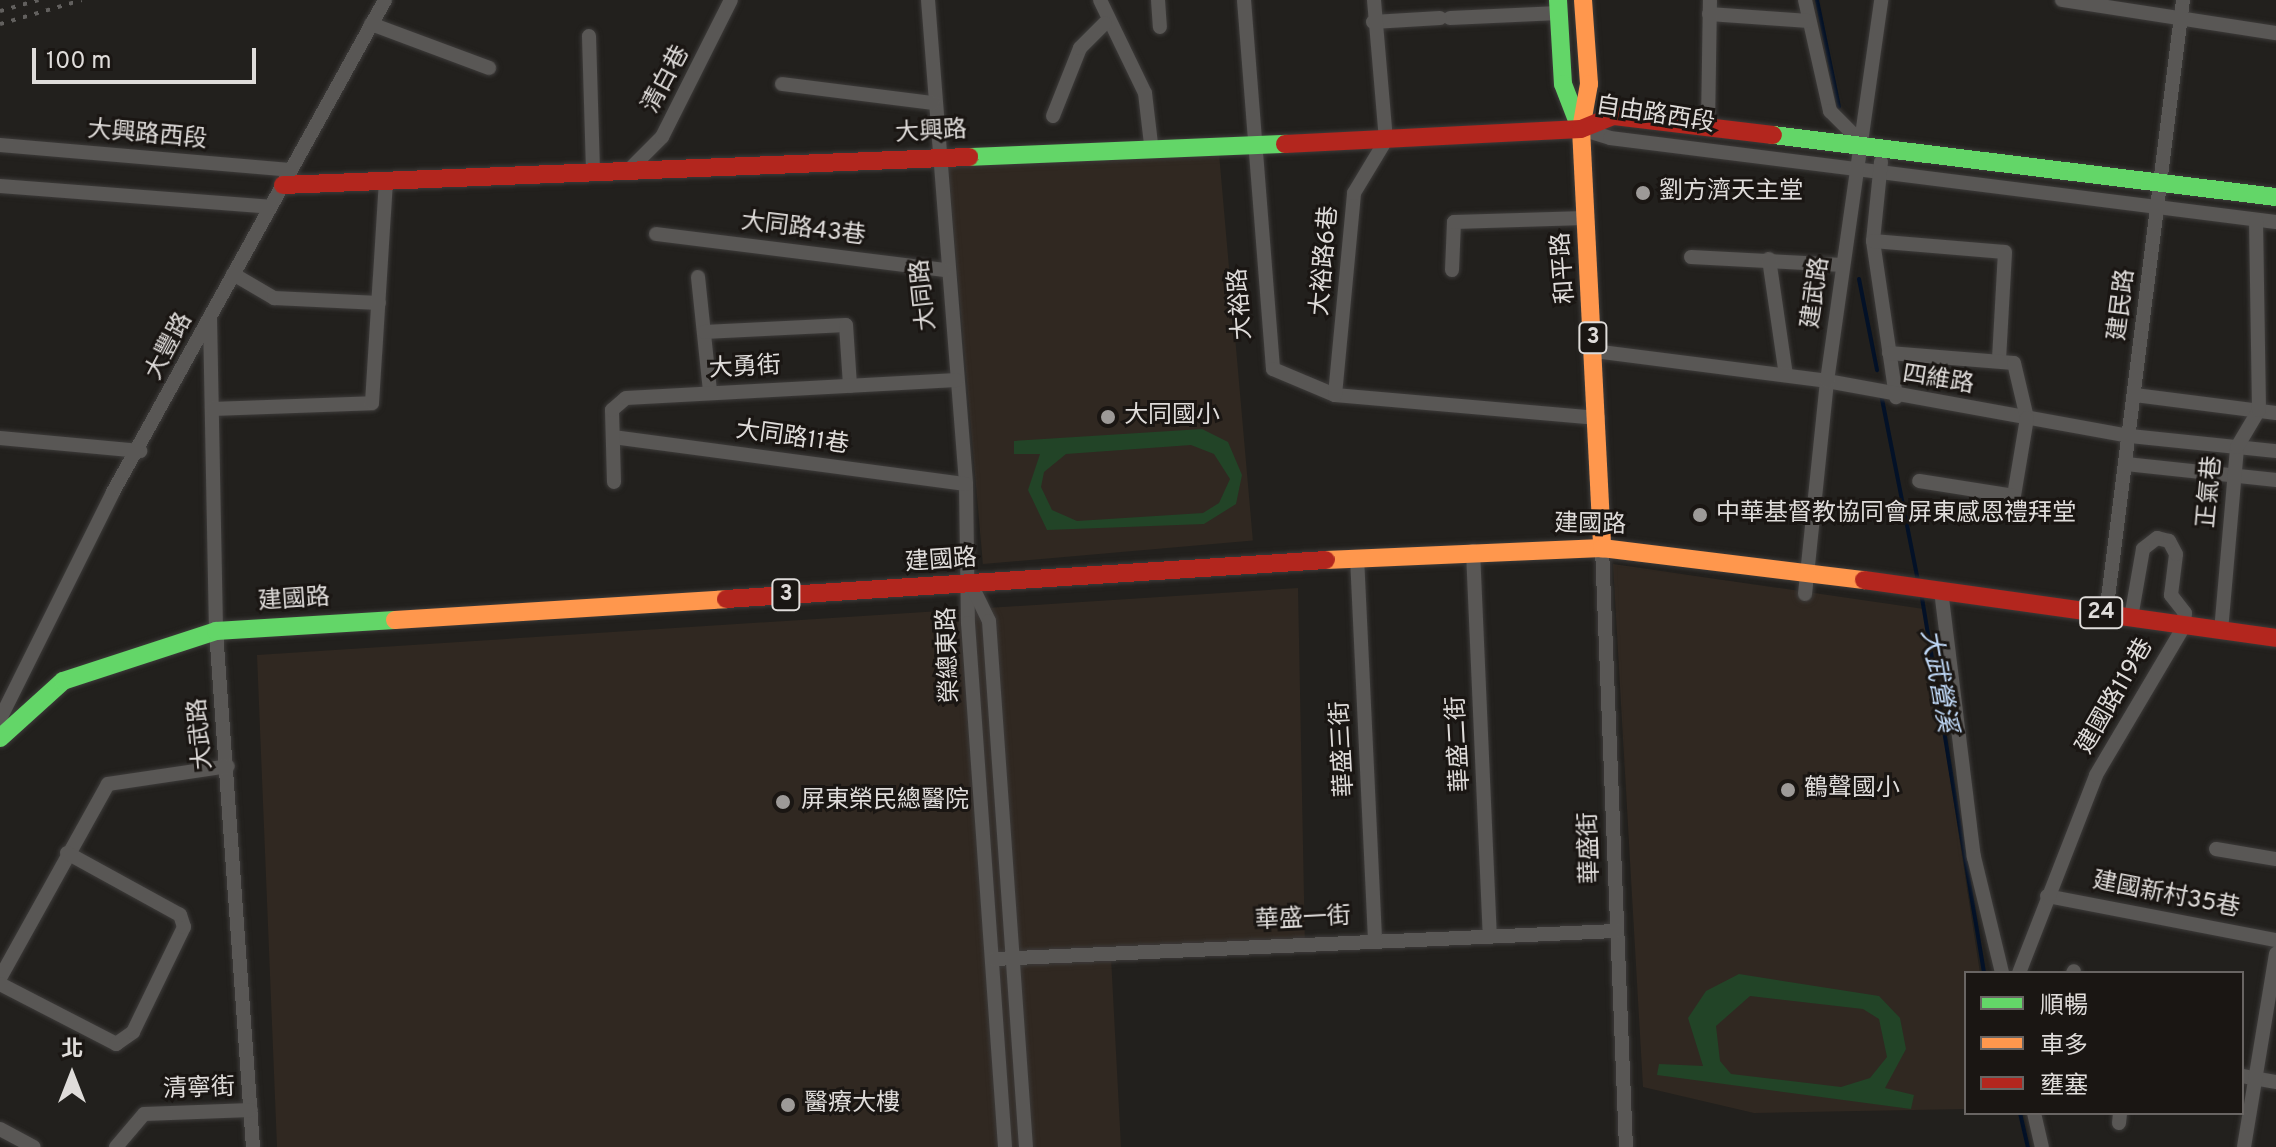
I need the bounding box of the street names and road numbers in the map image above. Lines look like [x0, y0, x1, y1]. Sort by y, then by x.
street label: 清白巷 [637, 41, 697, 119]
street label: 自由路西段 [1593, 92, 1717, 140]
street label: 大興路西段 [86, 116, 208, 156]
street label: 大興路 [894, 117, 968, 149]
street label: 大裕路6巷 [1307, 205, 1345, 317]
street label: 大同路43巷 [739, 208, 867, 252]
street label: 和平路 [1548, 231, 1582, 305]
street label: 建武路 [1798, 255, 1836, 331]
street label: 大同路 [907, 258, 943, 332]
street label: 大裕路 [1225, 267, 1259, 341]
street label: 建民路 [2104, 268, 2142, 342]
street label: 大豐路 [140, 308, 200, 386]
road number: 3 [1577, 320, 1609, 356]
street label: 大勇街 [708, 353, 782, 385]
street label: 四維路 [1900, 361, 1976, 401]
street label: 大同路11巷 [734, 417, 850, 461]
street label: 正氣巷 [2194, 455, 2228, 529]
street label: 建國路 [1554, 511, 1626, 541]
street label: 建國路 [904, 545, 978, 579]
road number: 3 [770, 577, 802, 613]
street label: 建國路 [257, 584, 331, 618]
road number: 24 [2079, 595, 2123, 631]
street label: 榮總東路 [934, 607, 966, 703]
street label: 建國路119巷 [2071, 634, 2161, 760]
street label: 華盛二街 [1443, 695, 1477, 793]
street label: 大武路 [185, 697, 219, 771]
street label: 華盛三街 [1327, 700, 1361, 798]
street label: 華盛街 [1575, 812, 1607, 884]
street label: 建國新村35巷 [2090, 868, 2242, 924]
street label: 華盛一街 [1254, 903, 1352, 937]
street label: 清寧街 [163, 1074, 235, 1106]

